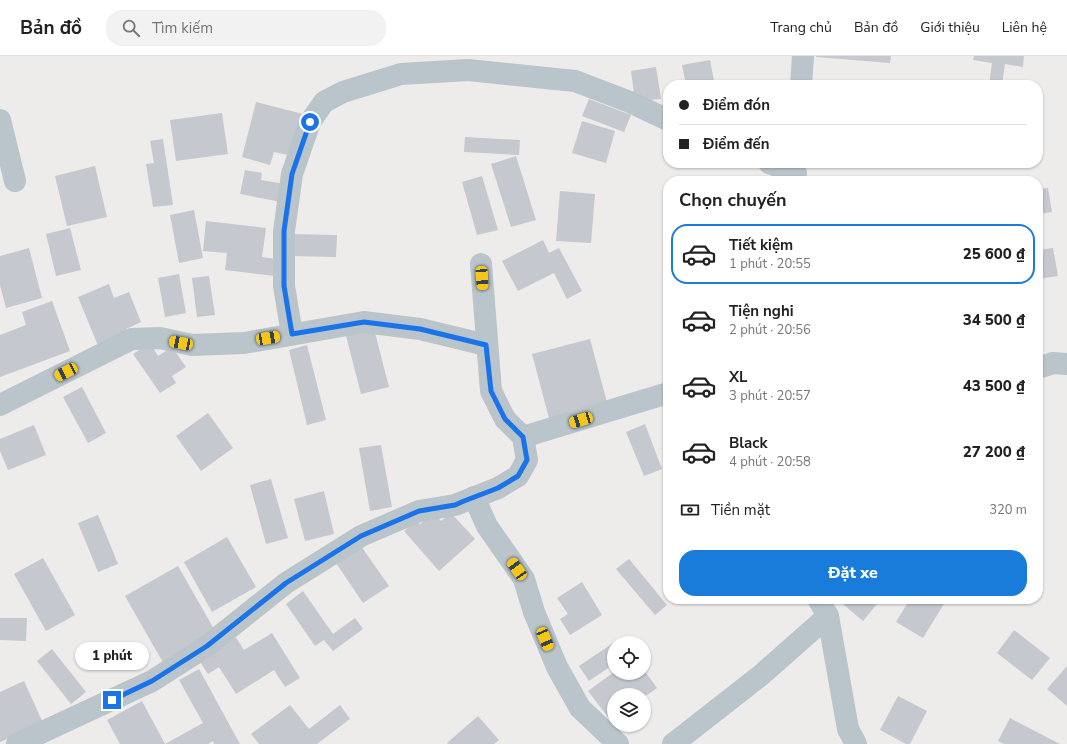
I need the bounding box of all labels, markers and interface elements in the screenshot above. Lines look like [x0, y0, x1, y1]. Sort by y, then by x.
search box [106, 10, 386, 46]
text: Bản đồ [20, 15, 82, 41]
icon: search [120, 17, 142, 39]
text: Tìm kiếm [152, 18, 213, 38]
text: Trang chủ [770, 18, 832, 37]
text: Bản đồ [854, 18, 898, 37]
text: Giới thiệu [920, 18, 980, 37]
text: Liên hệ [1002, 18, 1047, 37]
text: Điểm đón [703, 95, 770, 115]
route start [301, 113, 319, 131]
text: Điểm đến [703, 134, 770, 154]
text: Chọn chuyến [679, 188, 787, 212]
text: Tiết kiệm [729, 235, 793, 255]
icon: car [681, 236, 717, 272]
text: 25 600 ₫ [963, 244, 1025, 264]
text: 1 phút · 20:55 [729, 255, 811, 273]
car [475, 266, 489, 290]
text: Tiện nghi [729, 301, 794, 321]
icon: car [681, 302, 717, 338]
text: 34 500 ₫ [963, 310, 1025, 330]
text: 2 phút · 20:56 [729, 321, 811, 339]
car [255, 330, 281, 346]
car [168, 335, 194, 351]
car [53, 361, 79, 383]
text: XL [729, 367, 748, 387]
icon: car [681, 368, 717, 404]
text: 43 500 ₫ [963, 376, 1025, 396]
text: 3 phút · 20:57 [729, 387, 811, 405]
car [568, 411, 594, 429]
text: Black [729, 433, 767, 453]
icon: car [681, 434, 717, 470]
text: 27 200 ₫ [963, 442, 1025, 462]
text: 4 phút · 20:58 [729, 453, 811, 471]
icon: cash [679, 499, 701, 521]
text: Tiền mặt [711, 500, 770, 520]
text: 320 m [989, 501, 1027, 519]
button: Đặt xe [679, 550, 1027, 596]
car [505, 556, 529, 582]
car [535, 626, 555, 652]
map controls [607, 636, 651, 732]
button: locate [607, 636, 651, 680]
callout: 1 phút [75, 642, 149, 670]
text: 1 phút [92, 647, 132, 665]
button: layers [607, 688, 651, 732]
route end [103, 691, 121, 709]

